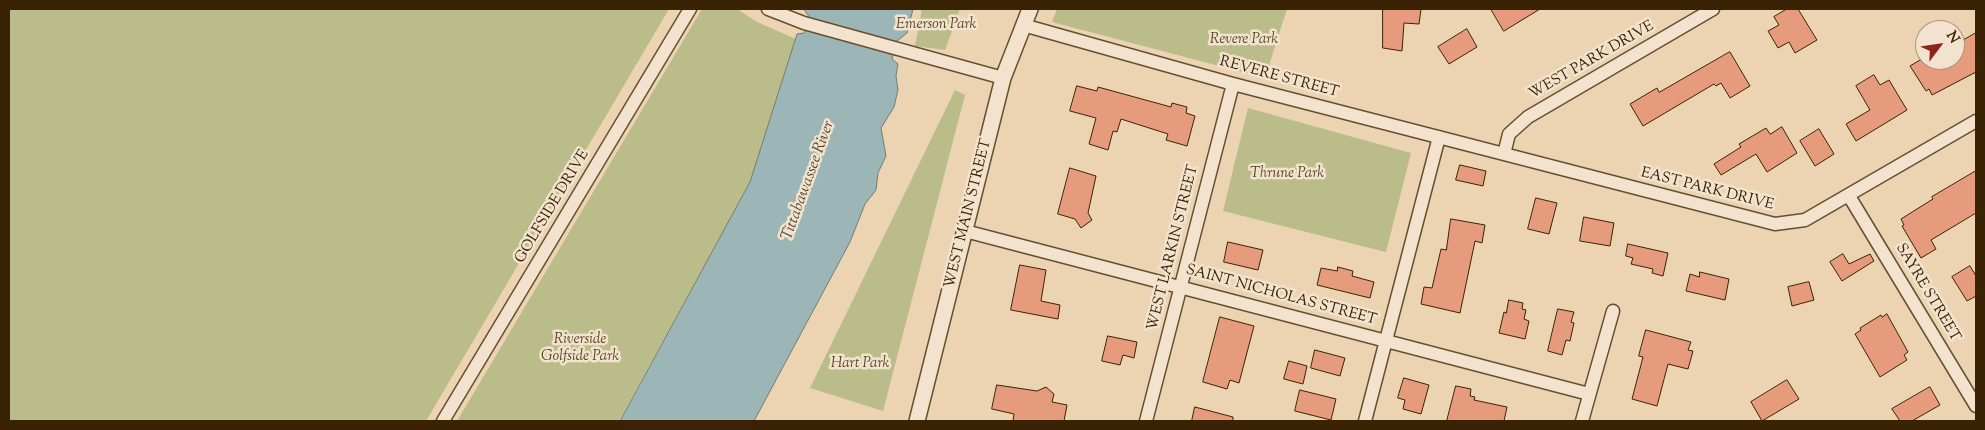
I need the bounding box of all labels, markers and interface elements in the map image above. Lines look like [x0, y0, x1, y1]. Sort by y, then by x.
park label: Emerson Park [896, 16, 976, 34]
street label: WEST PARK DRIVE [1526, 18, 1658, 104]
north arrow [1915, 20, 1965, 70]
text: N [1941, 28, 1963, 48]
park label: Revere Park [1210, 31, 1278, 49]
street label: REVERE STREET [1217, 53, 1341, 103]
water label: Tittabawassee River [778, 119, 840, 243]
street label: WEST MAIN STREET [942, 137, 996, 291]
street label: GOLFSIDE DRIVE [512, 147, 594, 267]
street label: WEST LARKIN STREET [1145, 163, 1203, 333]
park label: Thrune Park [1250, 165, 1324, 183]
street label: EAST PARK DRIVE [1639, 165, 1775, 215]
street label: SAYRE STREET [1891, 241, 1963, 345]
street label: SAINT NICHOLAS STREET [1184, 262, 1378, 330]
park label: Riverside Golfside Park [541, 331, 619, 366]
park label: Hart Park [831, 355, 889, 373]

